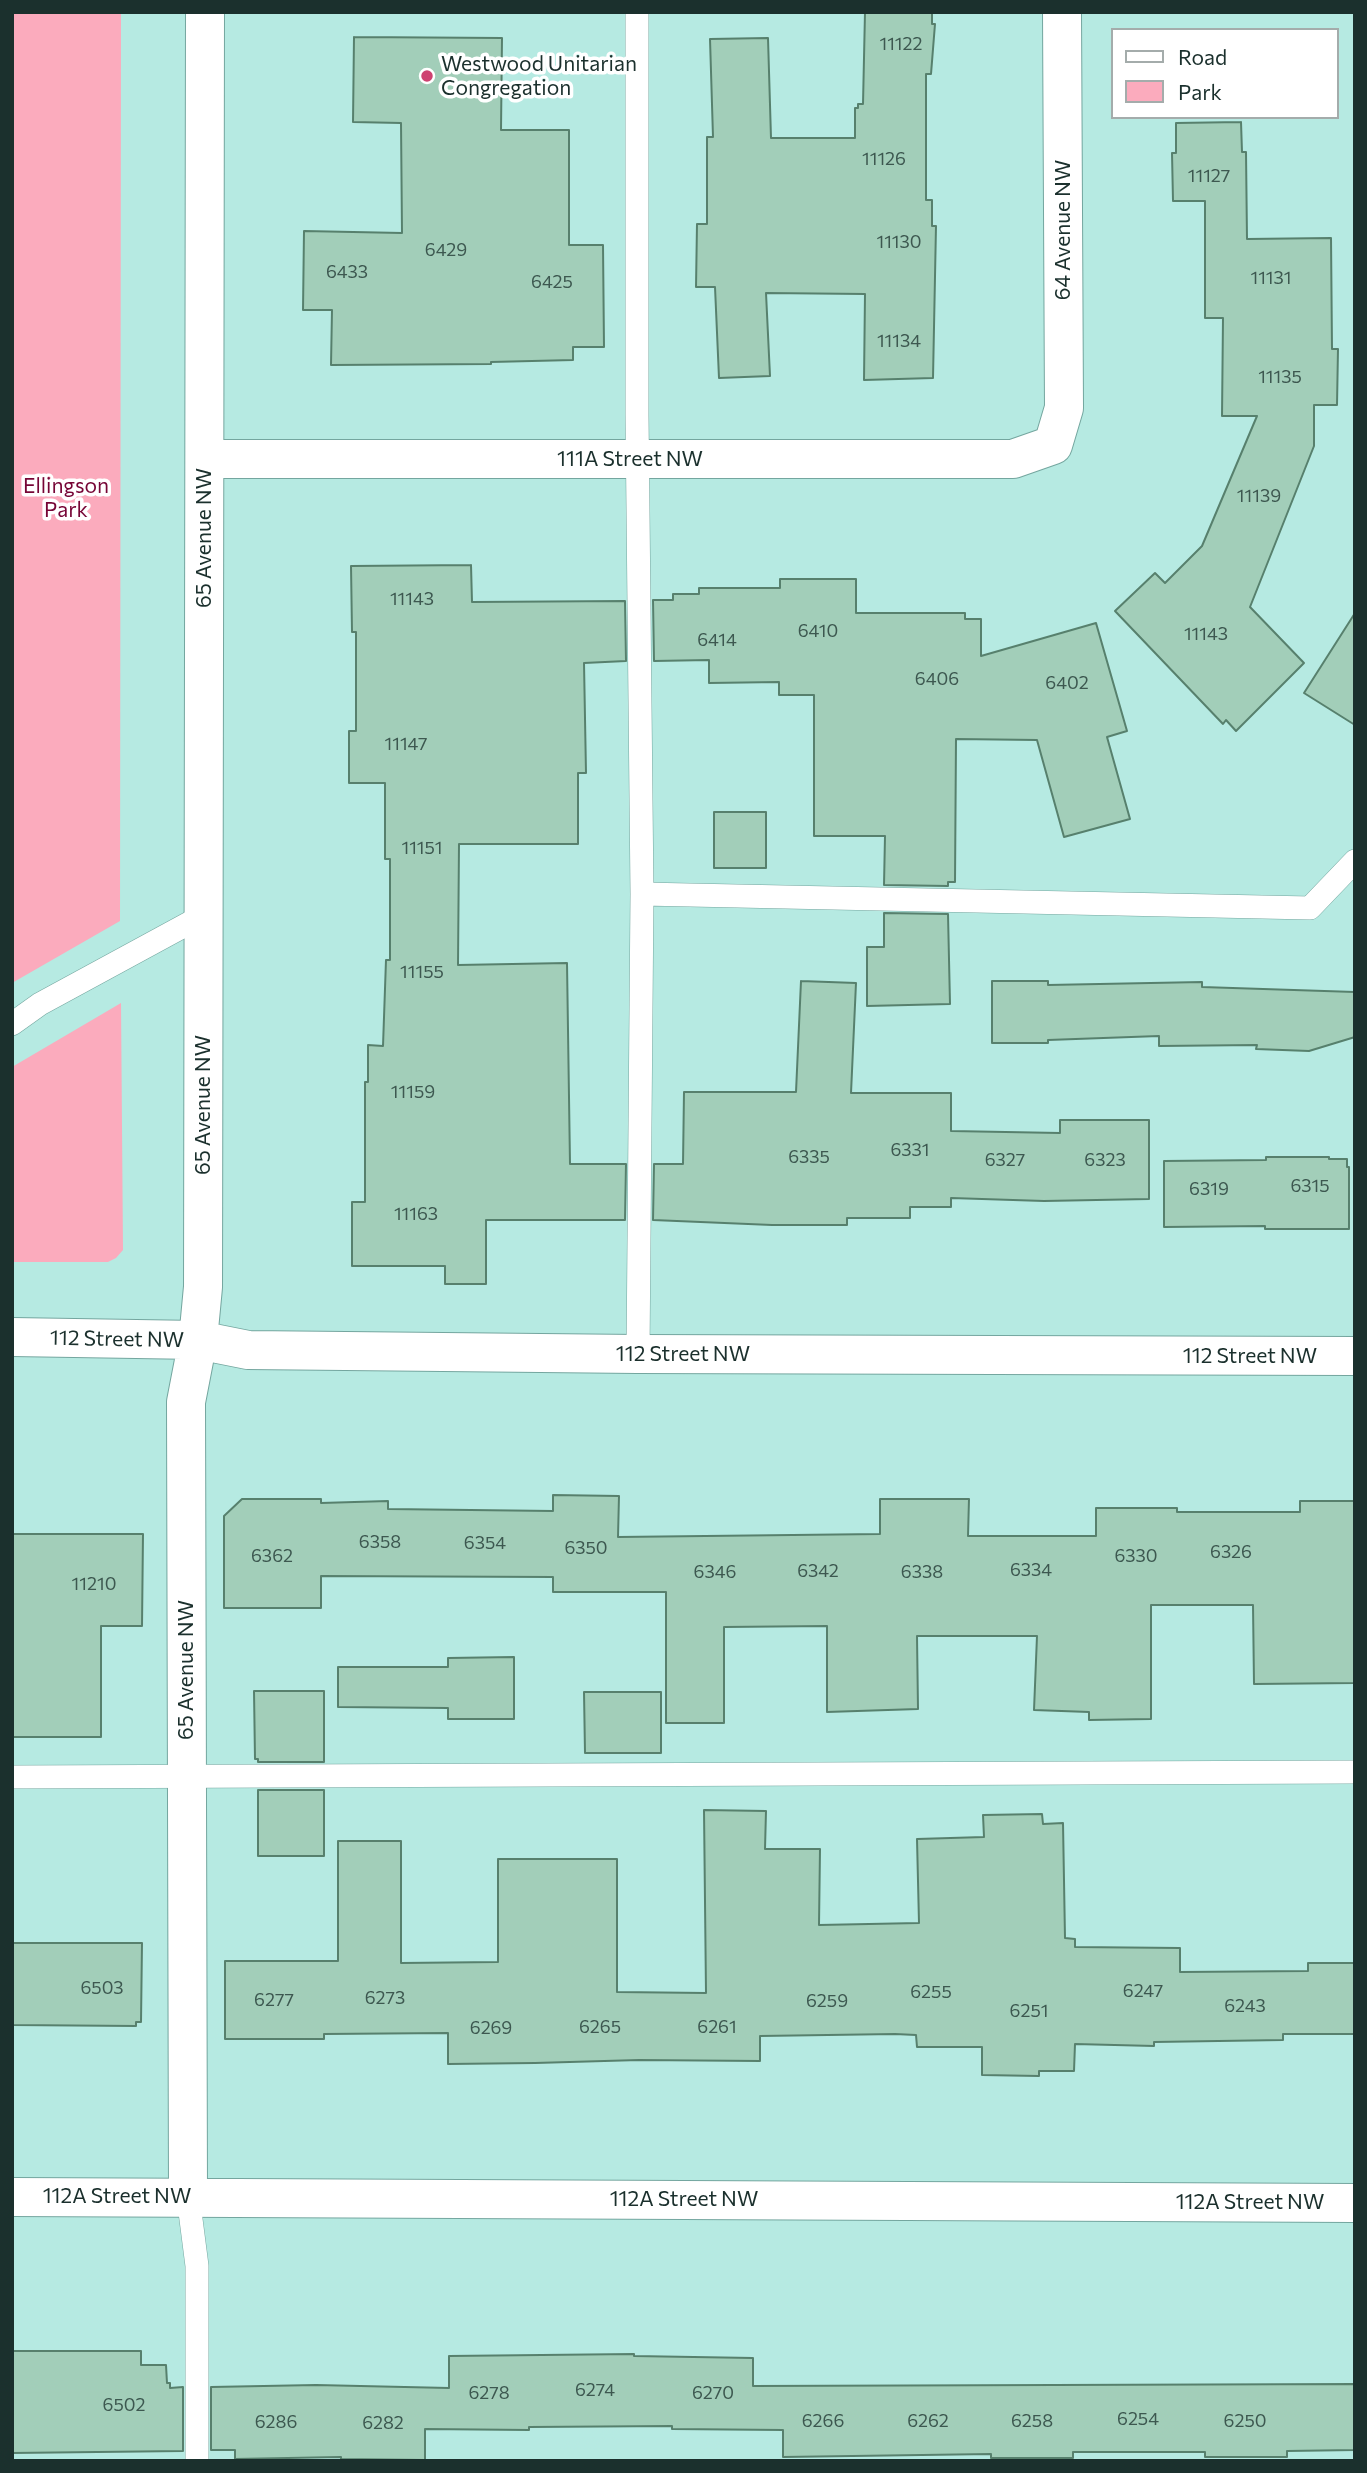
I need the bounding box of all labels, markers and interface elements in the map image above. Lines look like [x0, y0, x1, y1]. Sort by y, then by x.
legend [1112, 28, 1339, 119]
house number: 11122 [879, 33, 923, 55]
text: Road [1178, 44, 1227, 69]
place label: Westwood Unitarian Congregation [441, 51, 637, 101]
marker: Westwood Unitarian Congregation [419, 68, 435, 84]
text: Park [1178, 79, 1222, 104]
house number: 11126 [862, 148, 906, 170]
street label: 64 Avenue NW [1050, 160, 1076, 300]
house number: 11127 [1188, 165, 1230, 187]
house number: 11130 [876, 231, 922, 253]
house number: 6429 [425, 239, 467, 261]
house number: 6433 [326, 261, 368, 283]
house number: 11131 [1250, 267, 1292, 289]
house number: 6425 [531, 271, 573, 293]
house number: 11134 [877, 330, 921, 352]
house number: 11135 [1258, 366, 1302, 388]
street label: 111A Street NW [557, 446, 703, 472]
street label: 65 Avenue NW [191, 468, 217, 608]
park label: Ellingson Park [23, 473, 109, 523]
house number: 11139 [1237, 485, 1281, 507]
house number: 11143 [390, 588, 434, 610]
house number: 6410 [798, 620, 838, 642]
house number: 11143 [1184, 623, 1228, 645]
house number: 6414 [697, 629, 737, 651]
house number: 6406 [915, 668, 959, 690]
house number: 6402 [1045, 672, 1089, 694]
house number: 11147 [384, 733, 428, 755]
house number: 11151 [401, 837, 443, 859]
house number: 11155 [400, 961, 444, 983]
street label: 65 Avenue NW [190, 1035, 216, 1175]
house number: 11159 [391, 1081, 435, 1103]
house number: 6331 [890, 1139, 930, 1161]
house number: 6335 [788, 1146, 830, 1168]
house number: 6327 [985, 1149, 1025, 1171]
house number: 6323 [1084, 1149, 1126, 1171]
house number: 6315 [1290, 1175, 1330, 1197]
house number: 6319 [1189, 1178, 1229, 1200]
house number: 11163 [394, 1203, 438, 1225]
street label: 112 Street NW [50, 1325, 184, 1353]
street label: 112 Street NW [616, 1341, 750, 1367]
street label: 112 Street NW [1183, 1343, 1317, 1369]
house number: 6358 [359, 1531, 401, 1553]
house number: 6354 [464, 1532, 506, 1554]
house number: 6350 [564, 1537, 608, 1559]
house number: 6326 [1210, 1541, 1252, 1563]
house number: 6362 [251, 1545, 293, 1567]
house number: 6330 [1114, 1545, 1158, 1567]
house number: 6334 [1010, 1559, 1052, 1581]
house number: 6342 [797, 1560, 839, 1582]
house number: 6346 [694, 1561, 736, 1583]
house number: 6338 [901, 1561, 943, 1583]
house number: 11210 [72, 1573, 116, 1595]
street label: 65 Avenue NW [173, 1600, 199, 1740]
house number: 6503 [80, 1977, 124, 1999]
house number: 6247 [1123, 1980, 1163, 2002]
house number: 6255 [910, 1981, 952, 2003]
house number: 6273 [365, 1987, 405, 2009]
house number: 6277 [254, 1989, 294, 2011]
house number: 6259 [806, 1990, 848, 2012]
house number: 6243 [1224, 1995, 1266, 2017]
house number: 6251 [1010, 2000, 1048, 2022]
house number: 6265 [579, 2016, 621, 2038]
house number: 6261 [697, 2016, 737, 2038]
house number: 6269 [470, 2017, 512, 2039]
street label: 112A Street NW [43, 2183, 191, 2209]
street label: 112A Street NW [610, 2186, 758, 2212]
street label: 112A Street NW [1176, 2189, 1324, 2215]
house number: 6274 [575, 2379, 615, 2401]
house number: 6278 [468, 2382, 510, 2404]
house number: 6270 [692, 2382, 734, 2404]
house number: 6502 [103, 2394, 145, 2416]
house number: 6254 [1117, 2408, 1159, 2430]
house number: 6266 [802, 2410, 844, 2432]
house number: 6262 [907, 2410, 949, 2432]
house number: 6258 [1011, 2410, 1053, 2432]
house number: 6250 [1224, 2410, 1266, 2432]
house number: 6286 [255, 2411, 297, 2433]
house number: 6282 [362, 2412, 404, 2434]

